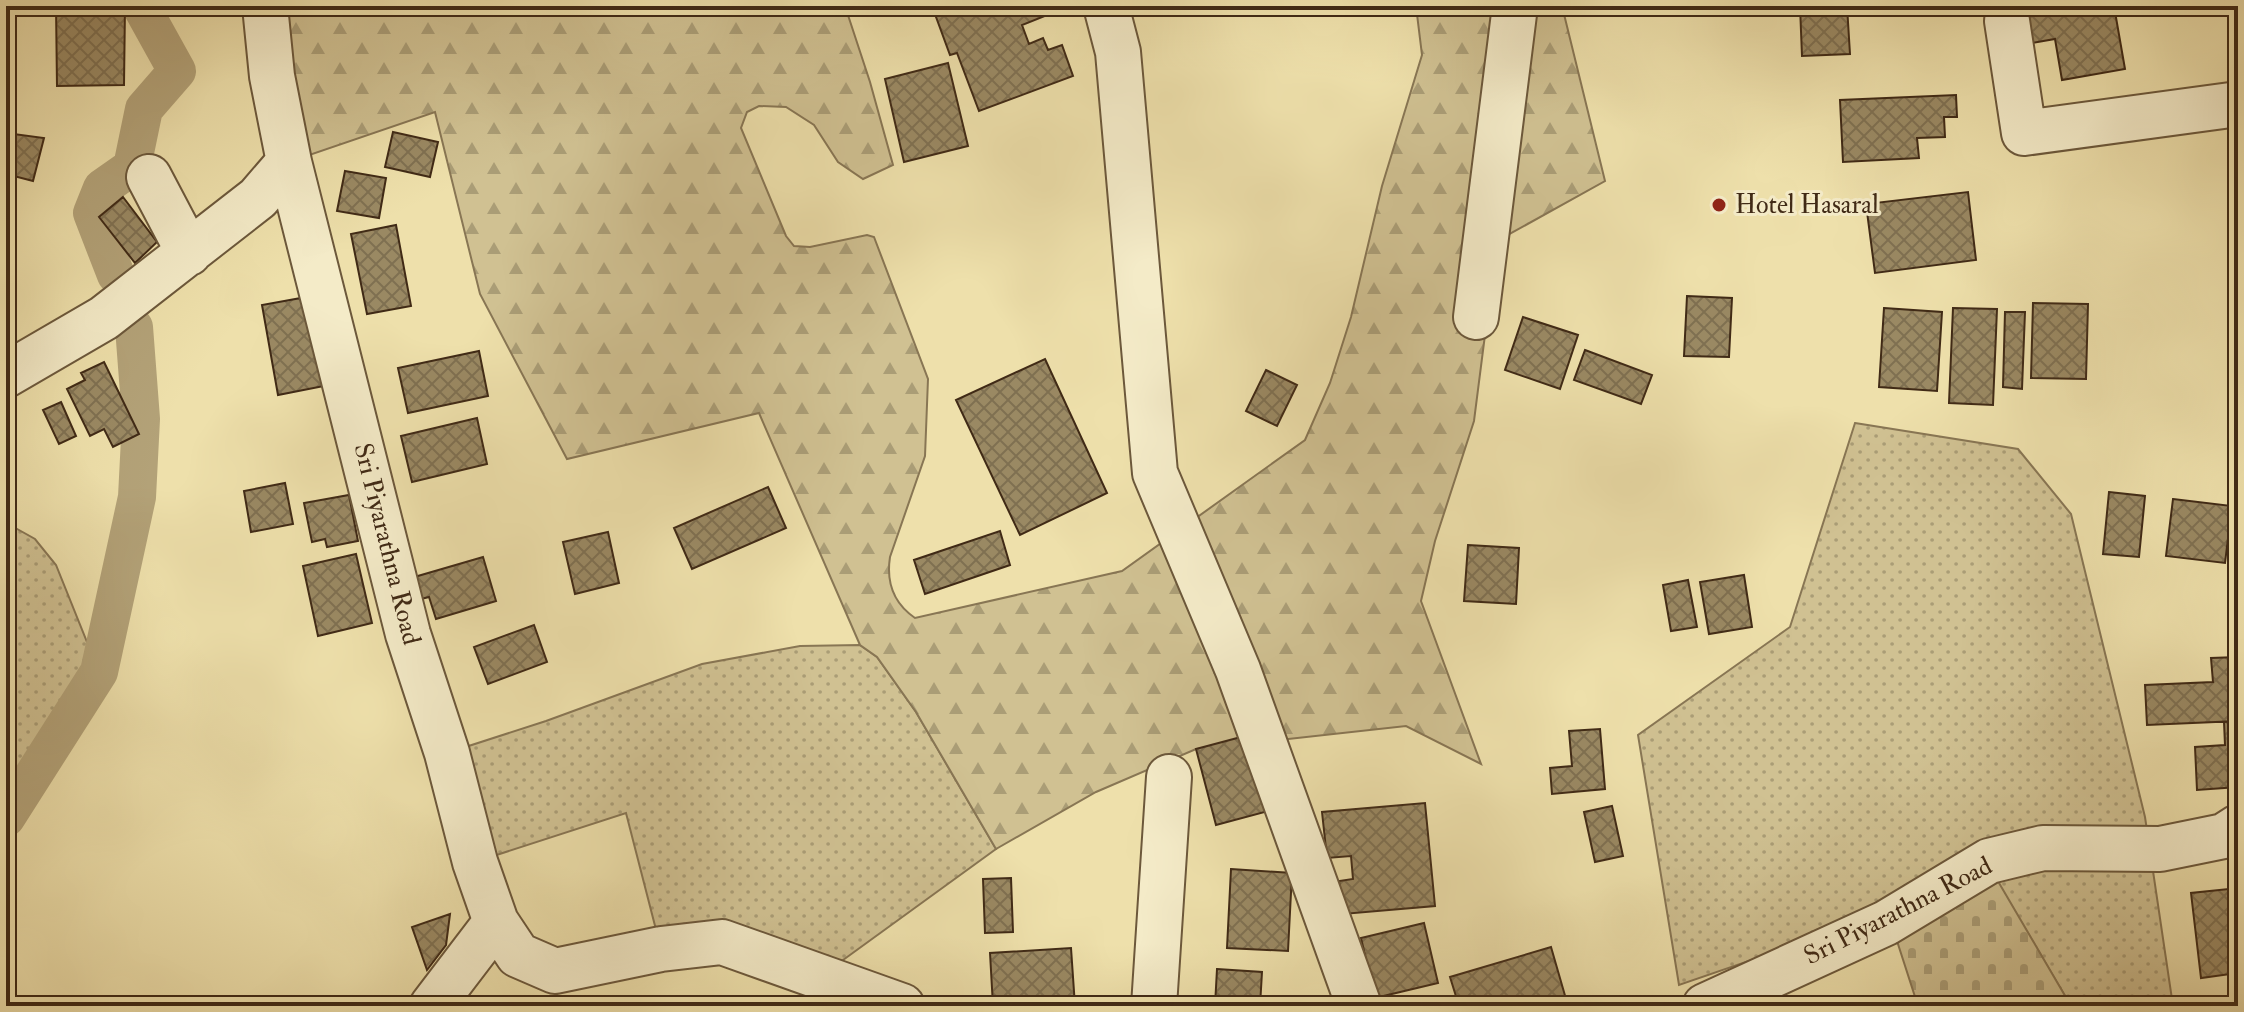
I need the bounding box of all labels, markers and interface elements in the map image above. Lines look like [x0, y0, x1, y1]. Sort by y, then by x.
place label: Hotel Hasaral [1735, 189, 1879, 221]
marker: Hotel Hasaral [1710, 196, 1728, 214]
street label: Sri Piyarathna Road [346, 440, 428, 648]
street label: Sri Piyarathna Road [1799, 850, 1998, 972]

